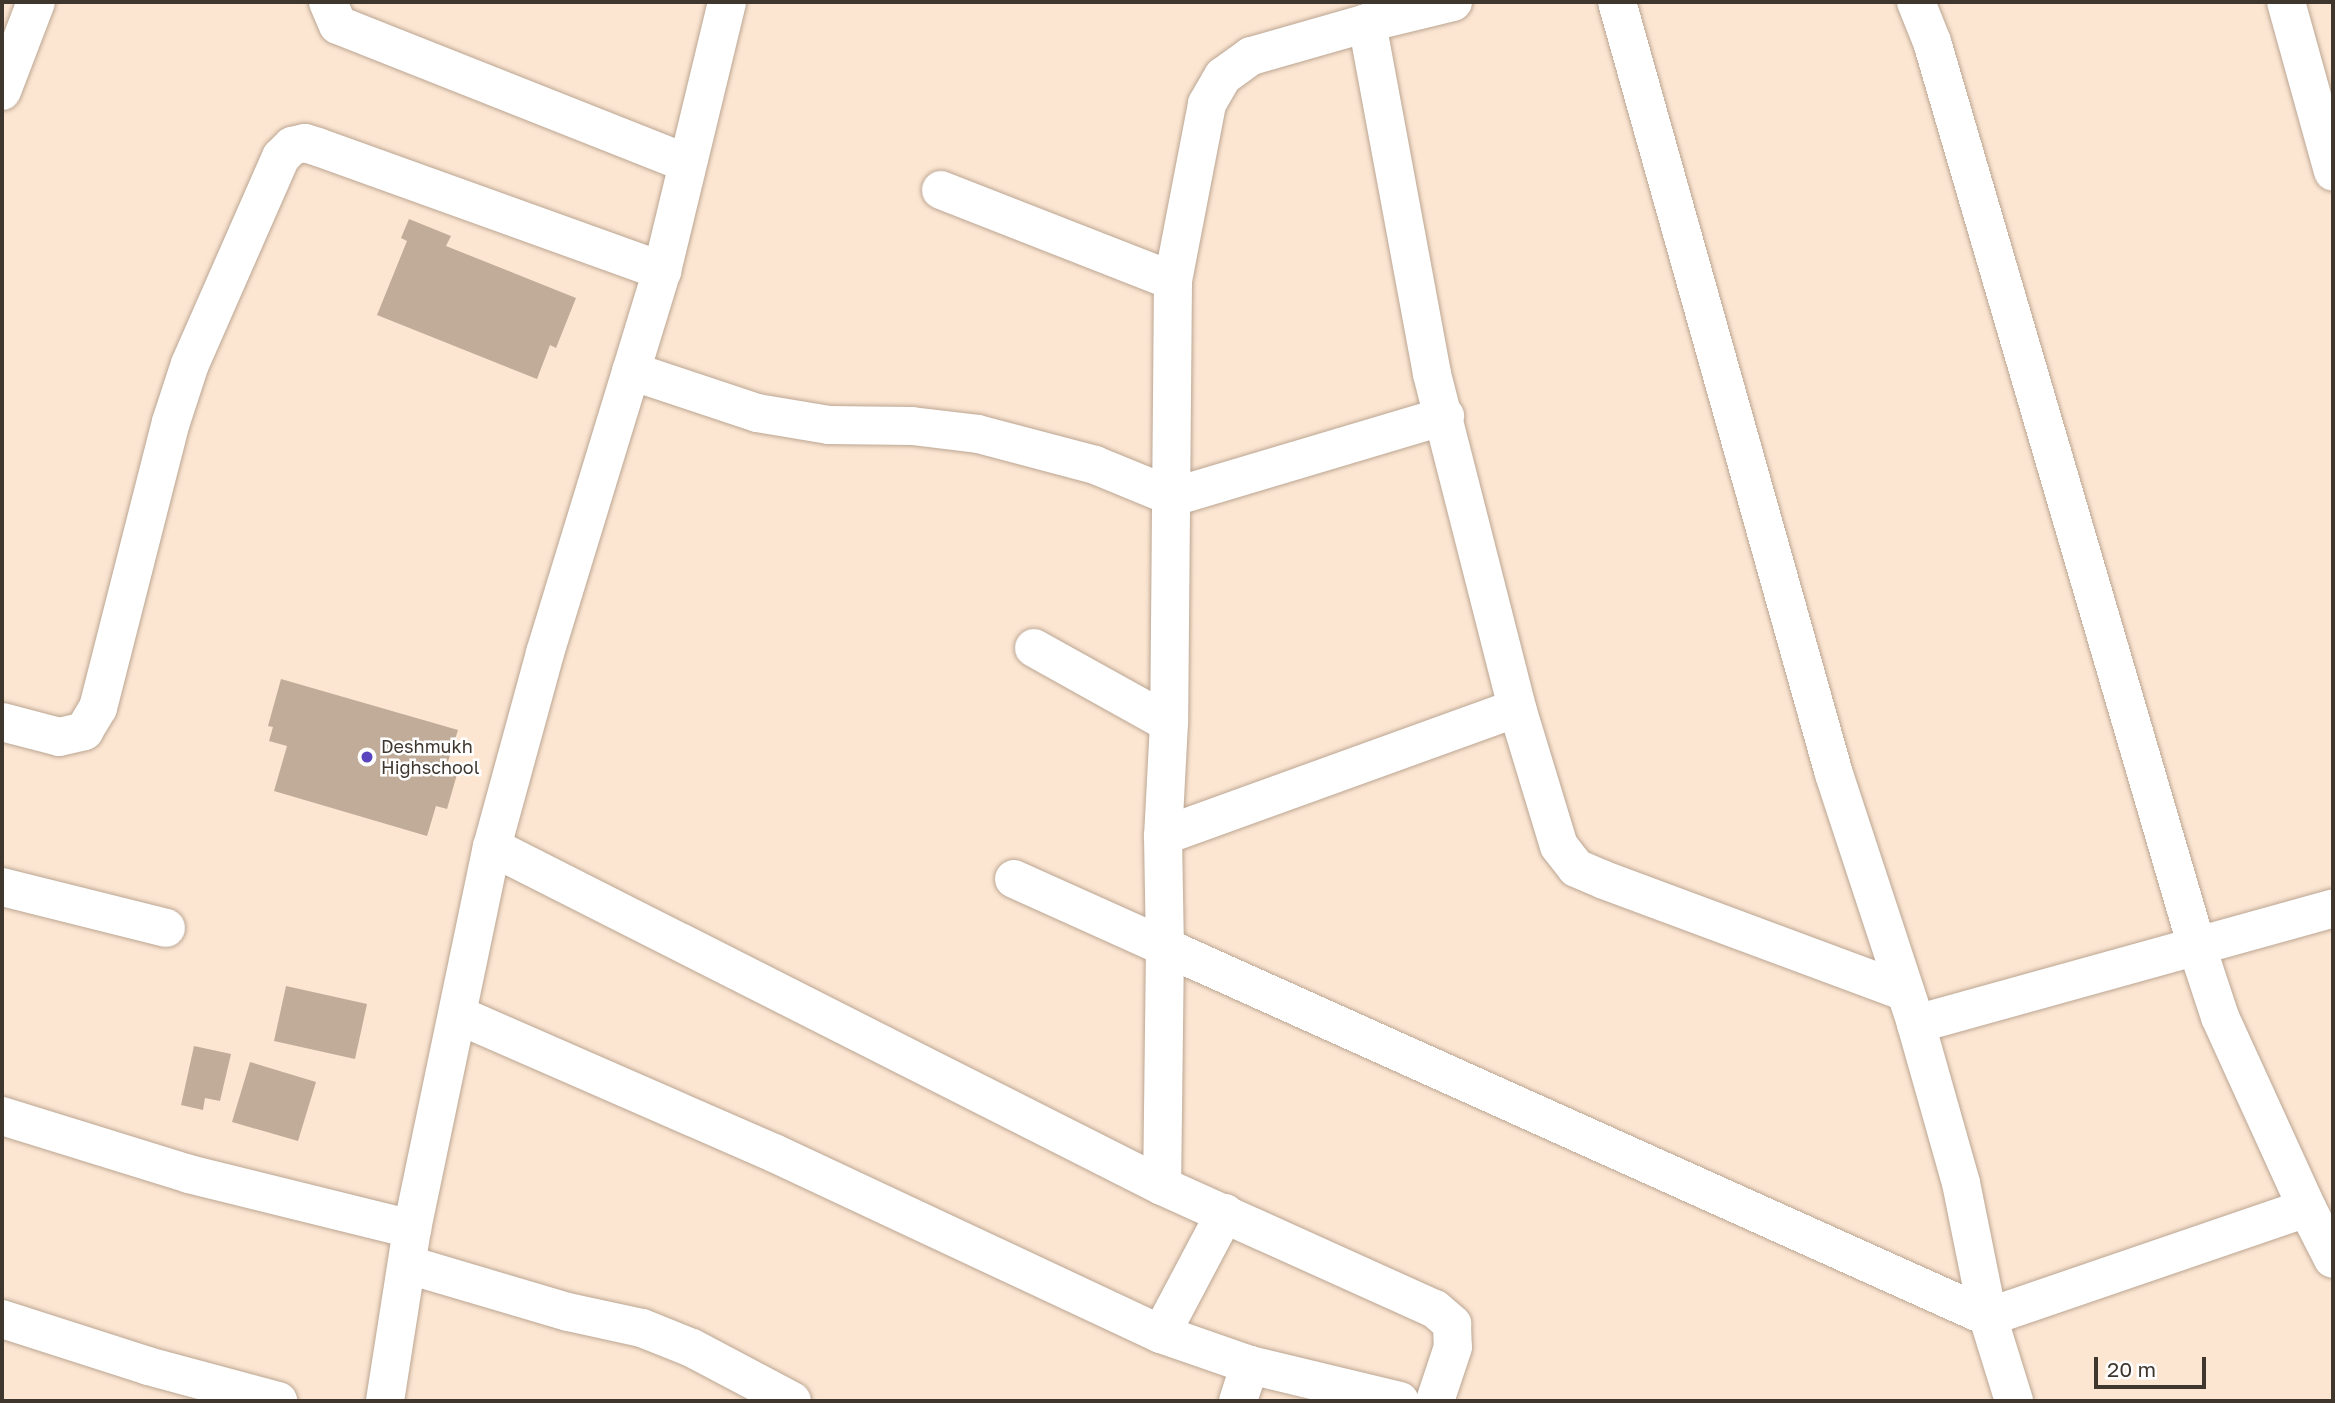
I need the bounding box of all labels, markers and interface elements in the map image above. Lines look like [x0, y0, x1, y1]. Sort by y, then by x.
place label: Deshmukh Highschool [381, 736, 479, 778]
marker: Deshmukh Highschool [359, 749, 375, 765]
scale bar [2097, 1344, 2209, 1388]
text: 20 m [2107, 1356, 2156, 1382]

